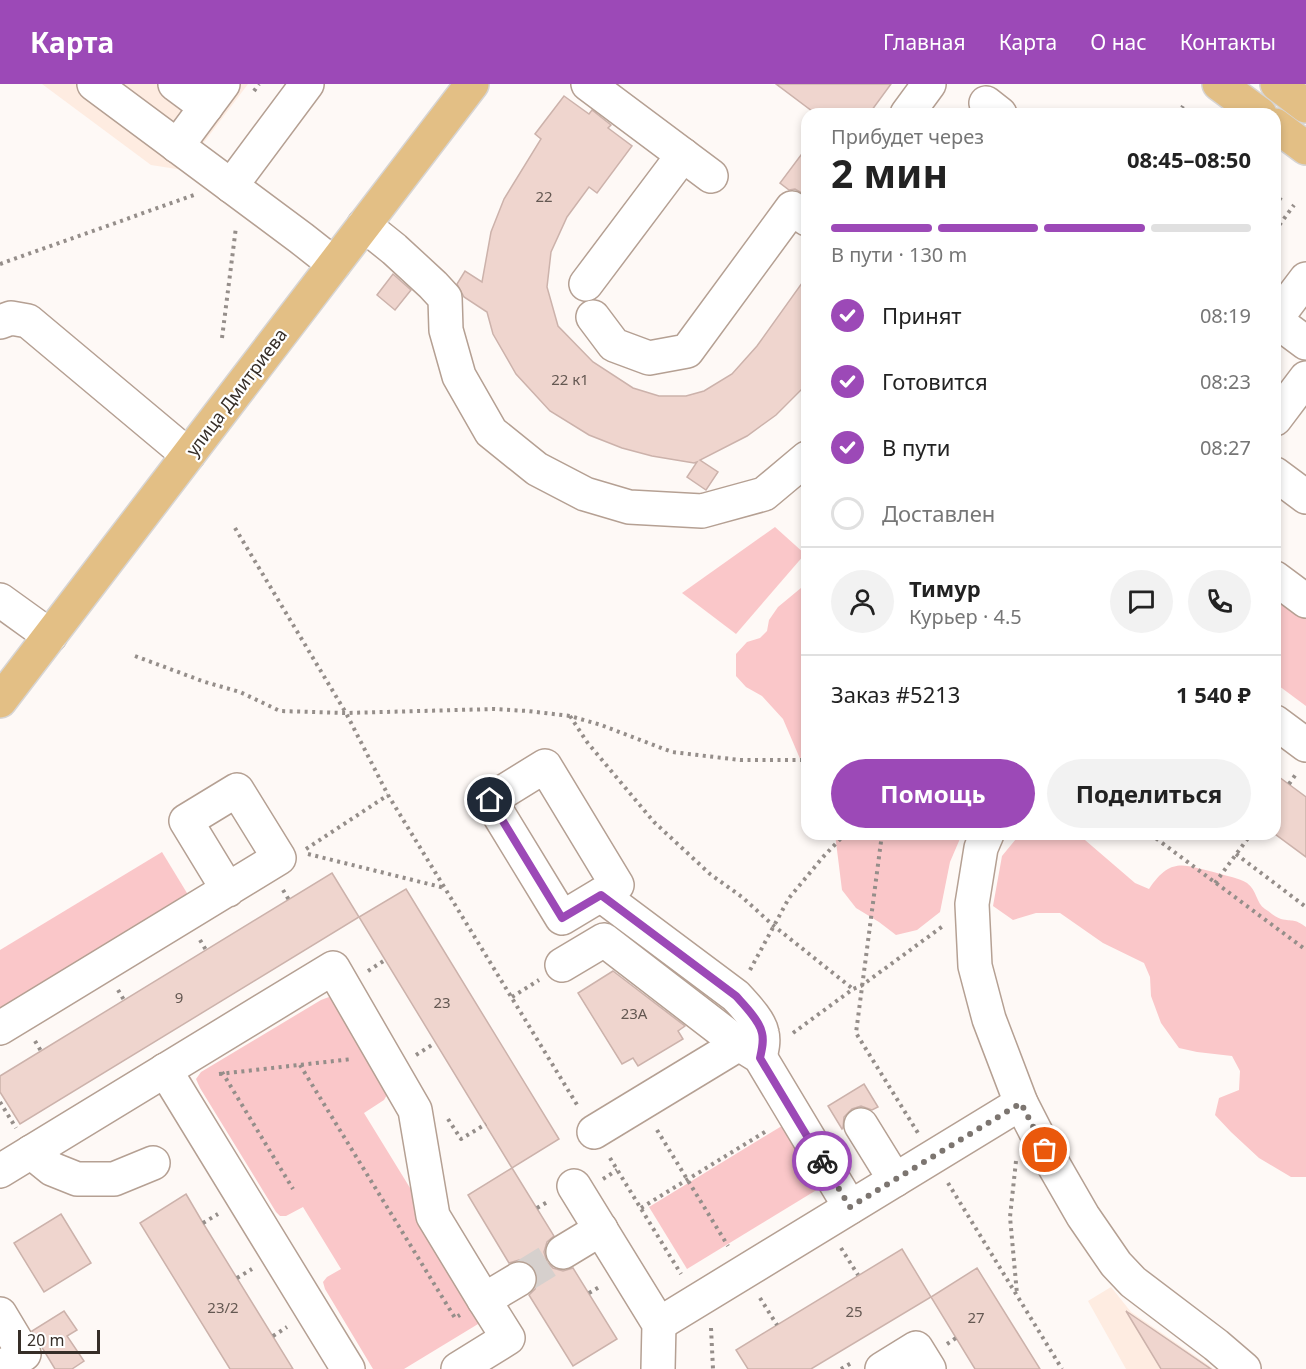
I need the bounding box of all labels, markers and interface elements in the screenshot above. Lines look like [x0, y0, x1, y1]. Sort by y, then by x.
text: Карта [30, 23, 114, 61]
text: Главная [883, 28, 966, 56]
text: Карта [999, 28, 1057, 56]
text: О нас [1090, 28, 1147, 56]
text: Контакты [1180, 28, 1276, 56]
text: Прибудет через [831, 123, 984, 150]
text: 08:45–08:50 [1127, 144, 1251, 174]
text: 2 мин [831, 146, 948, 199]
house number: 22 [535, 186, 553, 206]
text: В пути · 130 m [831, 241, 967, 268]
icon: check [831, 299, 864, 332]
text: Принят [882, 300, 962, 330]
text: 08:19 [1200, 302, 1251, 329]
street label: улица Дмитриева [180, 323, 292, 461]
icon: check [831, 365, 864, 398]
text: Готовится [882, 366, 988, 396]
text: 08:23 [1200, 368, 1251, 395]
house number: 22 к1 [551, 369, 589, 389]
icon: check [831, 431, 864, 464]
text: В пути [882, 432, 950, 462]
text: 08:27 [1200, 434, 1251, 461]
text: Доставлен [882, 498, 995, 528]
button: person [831, 570, 894, 633]
button: chat [1110, 570, 1173, 633]
button: phone [1188, 570, 1251, 633]
text: Тимур [909, 573, 981, 603]
text: Курьер · 4.5 [909, 603, 1022, 630]
text: Заказ #5213 [831, 679, 960, 709]
text: 1 540 ₽ [1176, 679, 1251, 709]
button: Помощь [831, 759, 1035, 828]
button: Поделиться [1047, 759, 1251, 828]
pin [464, 774, 515, 825]
icon: home [473, 783, 506, 816]
house number: 9 [175, 987, 183, 1007]
house number: 23 [433, 992, 451, 1012]
house number: 23А [621, 1003, 648, 1023]
pin [1019, 1124, 1070, 1175]
courier [792, 1131, 852, 1191]
icon: bag [1028, 1133, 1061, 1166]
icon: bike [806, 1145, 839, 1178]
house number: 23/2 [207, 1297, 239, 1317]
house number: 25 [845, 1301, 863, 1321]
house number: 27 [967, 1307, 985, 1327]
scale bar [18, 1327, 100, 1354]
text: 20 m [27, 1329, 64, 1351]

